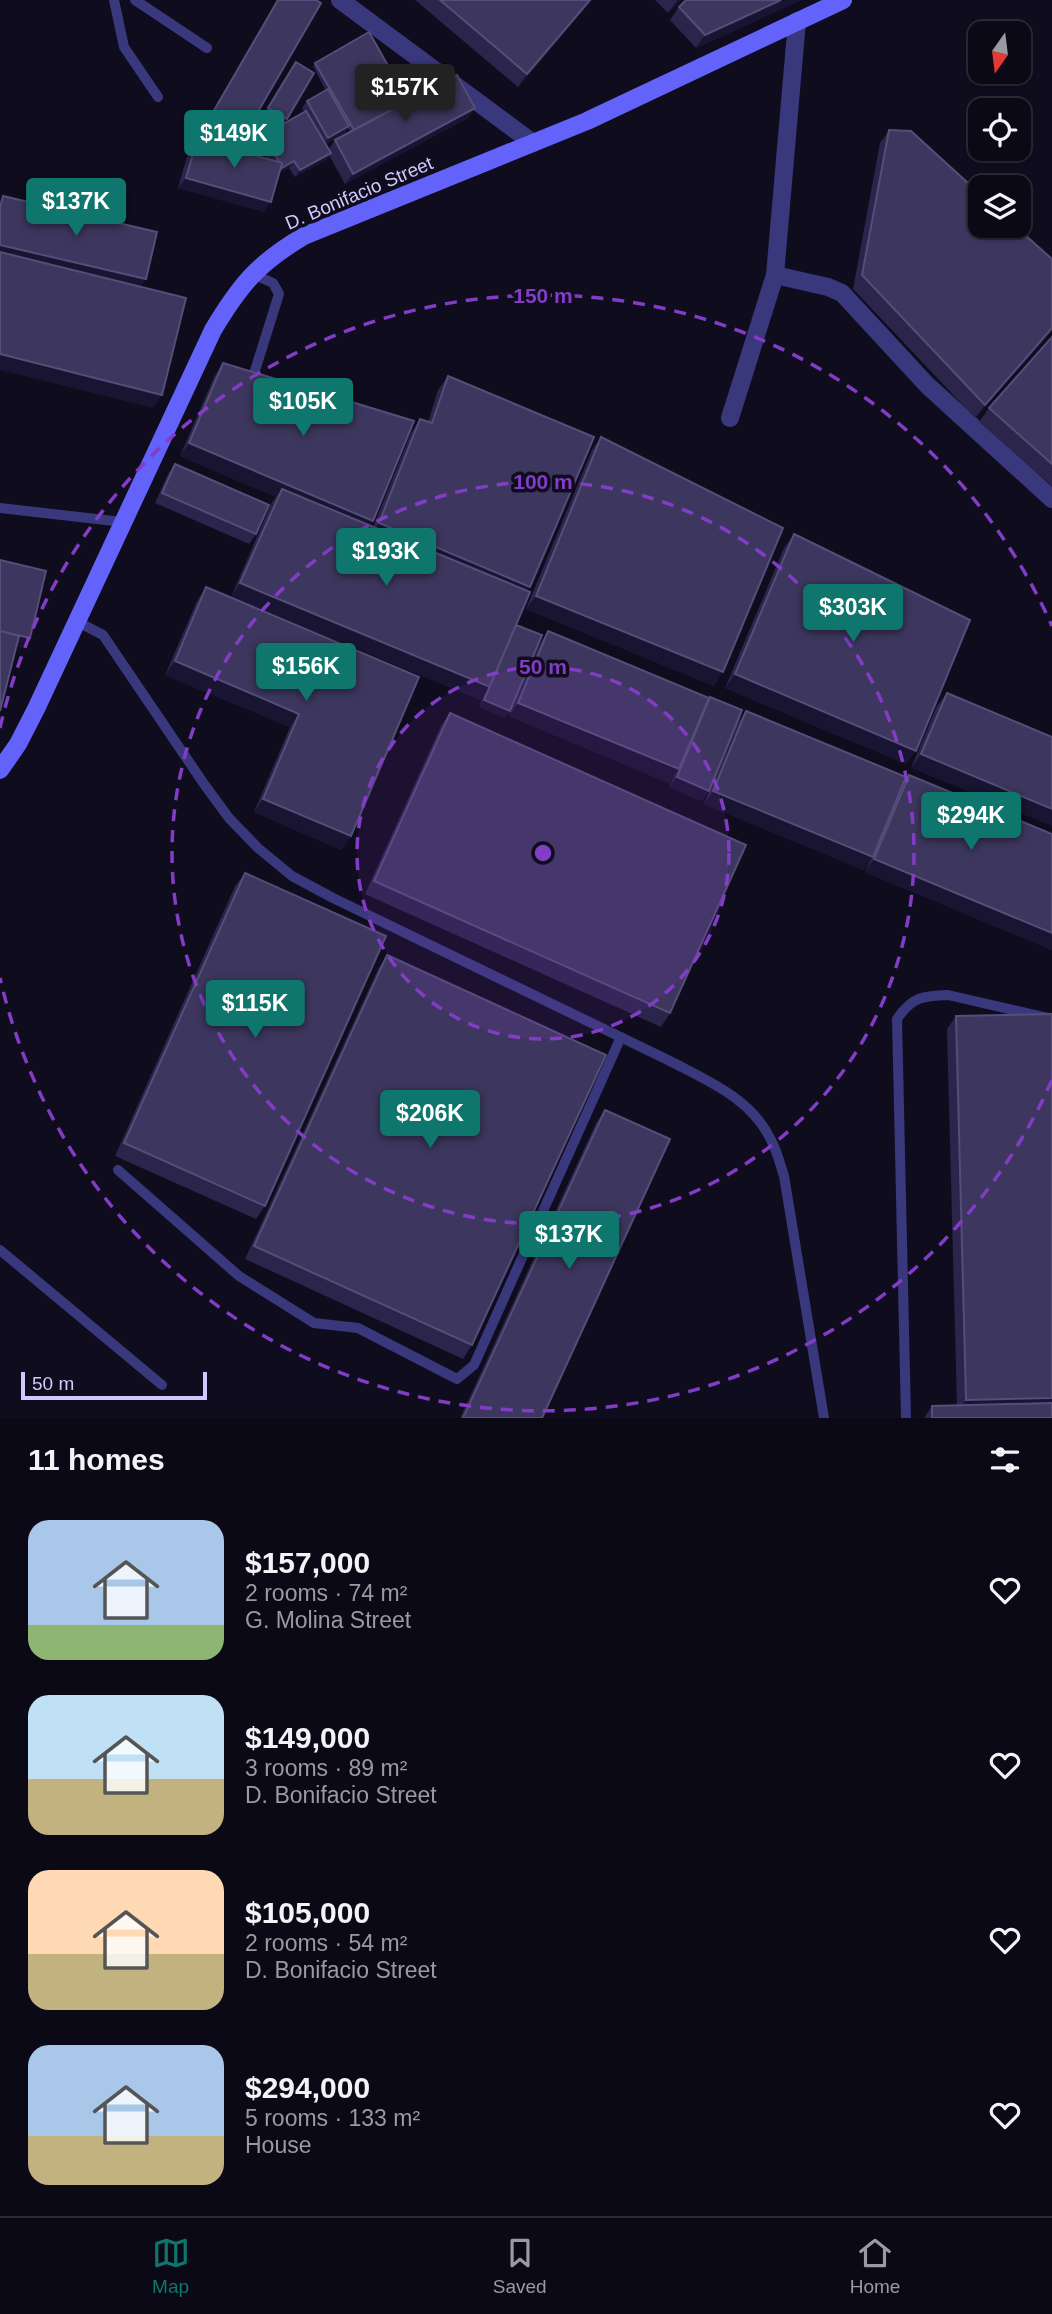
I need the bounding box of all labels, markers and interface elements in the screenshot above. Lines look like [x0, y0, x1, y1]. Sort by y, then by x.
north arrow [968, 21, 1031, 84]
map controls [968, 21, 1031, 238]
pin: $157K [356, 64, 454, 124]
text: $157K [371, 74, 439, 100]
button: locate [968, 98, 1031, 161]
pin: $149K [185, 110, 283, 170]
text: $149K [200, 120, 268, 146]
street label: D. Bonifacio Street [282, 152, 437, 234]
button: layers [968, 175, 1031, 238]
pin: $137K [27, 178, 125, 238]
text: $137K [42, 188, 110, 214]
text: 150 m [513, 284, 573, 307]
pin: $105K [254, 378, 352, 438]
text: $105K [269, 388, 337, 414]
text: 100 m [513, 470, 573, 493]
pin: $193K [337, 528, 435, 588]
text: $193K [352, 538, 420, 564]
pin: $303K [804, 584, 902, 644]
text: $303K [819, 594, 887, 620]
pin: $156K [257, 644, 355, 703]
text: $156K [272, 653, 340, 679]
text: 50 m [519, 655, 567, 678]
pin: $294K [922, 792, 1020, 852]
text: $294K [937, 802, 1005, 828]
centre of rings [531, 841, 555, 865]
pin: $115K [206, 981, 304, 1040]
text: $115K [222, 990, 288, 1016]
pin: $206K [381, 1090, 479, 1150]
text: $206K [396, 1100, 464, 1126]
pin: $137K [520, 1212, 618, 1271]
text: $137K [535, 1221, 603, 1247]
scale bar [21, 1369, 206, 1401]
text: 50 m [32, 1373, 74, 1394]
icon: filters [986, 1441, 1024, 1479]
text: 11 homes [28, 1443, 165, 1476]
text: $157,000 [245, 1546, 370, 1579]
icon: home [84, 1548, 168, 1632]
icon: heart [986, 1571, 1024, 1609]
text: 2 rooms · 74 m² [245, 1580, 407, 1606]
text: G. Molina Street [245, 1607, 411, 1633]
text: $149,000 [245, 1721, 370, 1754]
icon: home [84, 1723, 168, 1807]
icon: heart [986, 1746, 1024, 1784]
text: 3 rooms · 89 m² [245, 1755, 407, 1781]
text: D. Bonifacio Street [245, 1782, 437, 1808]
text: $105,000 [245, 1896, 370, 1929]
icon: home [84, 1898, 168, 1982]
icon: heart [986, 1921, 1024, 1959]
text: 2 rooms · 54 m² [245, 1930, 407, 1956]
text: D. Bonifacio Street [245, 1957, 437, 1983]
text: $294,000 [245, 2071, 370, 2104]
icon: home [84, 2073, 168, 2157]
icon: heart [986, 2096, 1024, 2134]
text: 5 rooms · 133 m² [245, 2105, 420, 2131]
text: House [245, 2132, 311, 2158]
tab: Map [152, 2234, 190, 2298]
tab: Saved [493, 2234, 547, 2298]
tab: Home [850, 2234, 900, 2298]

